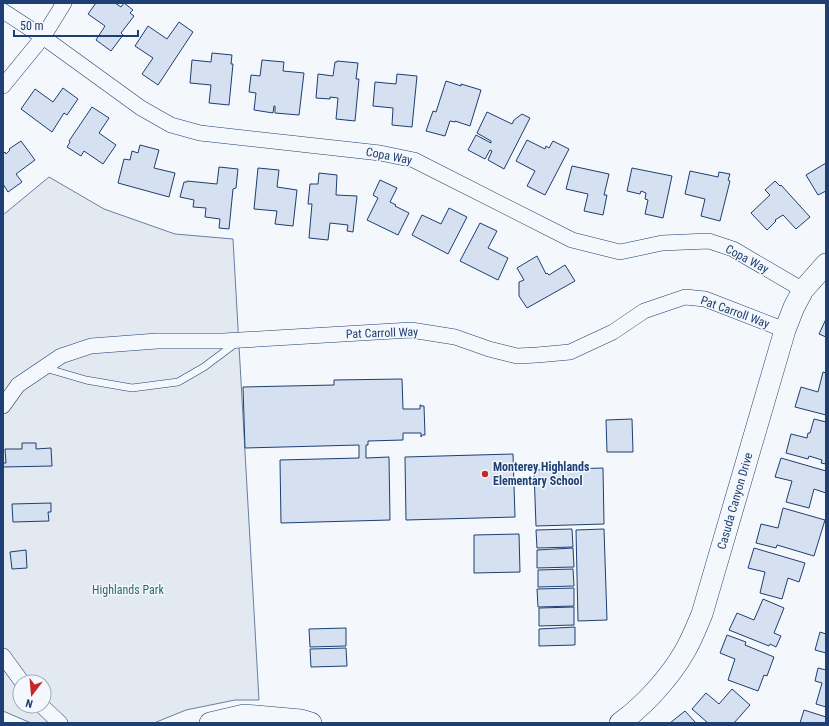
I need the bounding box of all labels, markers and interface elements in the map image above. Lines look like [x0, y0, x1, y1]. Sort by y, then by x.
scale bar [14, 12, 138, 38]
text: 50 m [20, 19, 44, 33]
street label: Copa Way [365, 145, 413, 167]
street label: Copa Way [723, 242, 771, 276]
street label: Pat Carroll Way [699, 293, 771, 331]
street label: Pat Carroll Way [346, 325, 418, 341]
street label: Casuda Canyon Drive [714, 451, 756, 551]
place label: Monterey Highlands Elementary School [493, 460, 590, 488]
marker: Monterey Highlands Elementary School [480, 469, 490, 479]
park label: Highlands Park [92, 583, 164, 597]
north arrow [12, 674, 52, 714]
text: N [24, 696, 34, 710]

